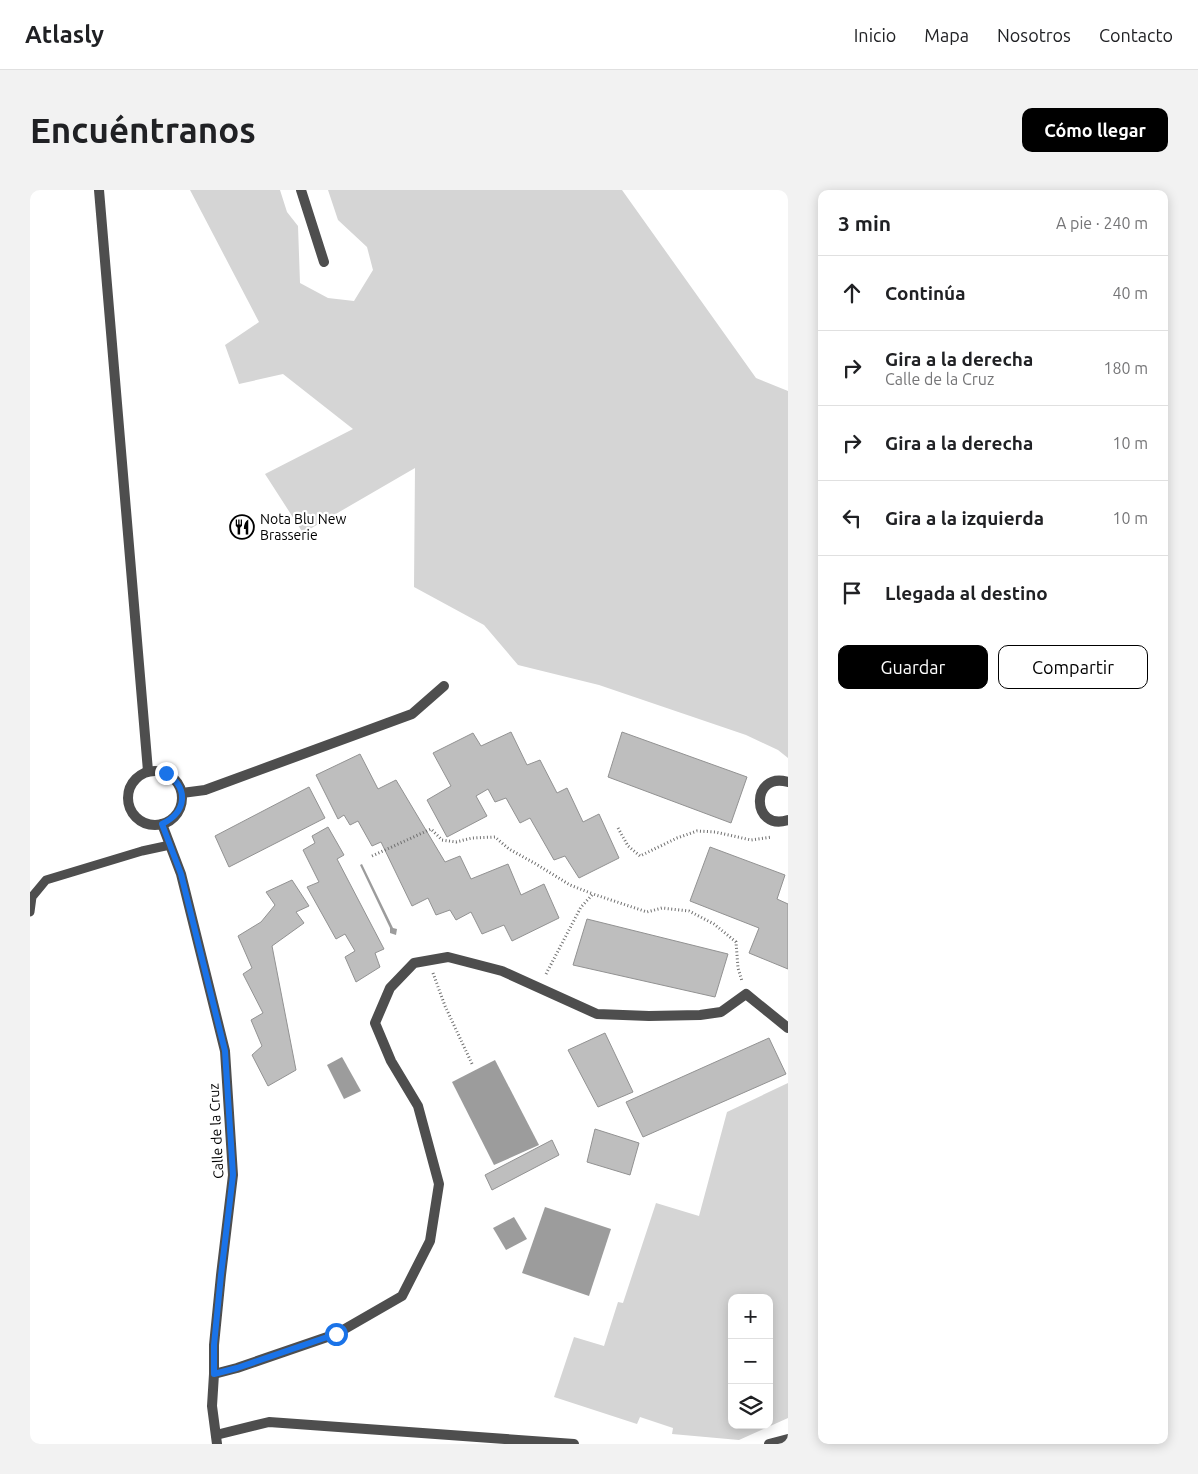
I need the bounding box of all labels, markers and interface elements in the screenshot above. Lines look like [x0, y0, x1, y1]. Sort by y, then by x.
text: Atlasly [25, 21, 104, 48]
text: Inicio [854, 25, 896, 45]
text: Mapa [924, 25, 969, 45]
text: Nosotros [997, 25, 1071, 45]
text: Contacto [1099, 25, 1173, 45]
button: Cómo llegar [1022, 108, 1168, 152]
text: Encuéntranos [30, 110, 256, 150]
text: 3 min [838, 211, 891, 235]
text: A pie · 240 m [1056, 214, 1148, 232]
icon: ahead [838, 279, 866, 307]
text: Continúa [885, 282, 966, 304]
text: 40 m [1112, 284, 1148, 302]
text: Gira a la derecha [885, 348, 1033, 370]
icon: right [838, 354, 866, 382]
text: 180 m [1103, 359, 1148, 377]
text: Calle de la Cruz [885, 370, 994, 388]
icon: right [838, 429, 866, 457]
text: Gira a la derecha [885, 432, 1033, 454]
text: 10 m [1112, 434, 1148, 452]
icon: left [838, 504, 866, 532]
text: Gira a la izquierda [885, 507, 1044, 529]
text: 10 m [1112, 509, 1148, 527]
place label: Nota Blu New Brasserie [260, 511, 347, 543]
restaurant icon: Nota Blu New Brasserie [229, 514, 255, 540]
icon: arrive [838, 579, 866, 607]
text: Llegada al destino [885, 582, 1048, 604]
button: Guardar [838, 645, 988, 689]
button: Compartir [998, 645, 1148, 689]
route end [155, 762, 178, 785]
street label: Calle de la Cruz [206, 1083, 226, 1179]
map controls [728, 1294, 773, 1429]
button: + [728, 1294, 773, 1339]
route start [325, 1323, 348, 1346]
button: − [728, 1339, 773, 1384]
button: layers [728, 1384, 773, 1429]

